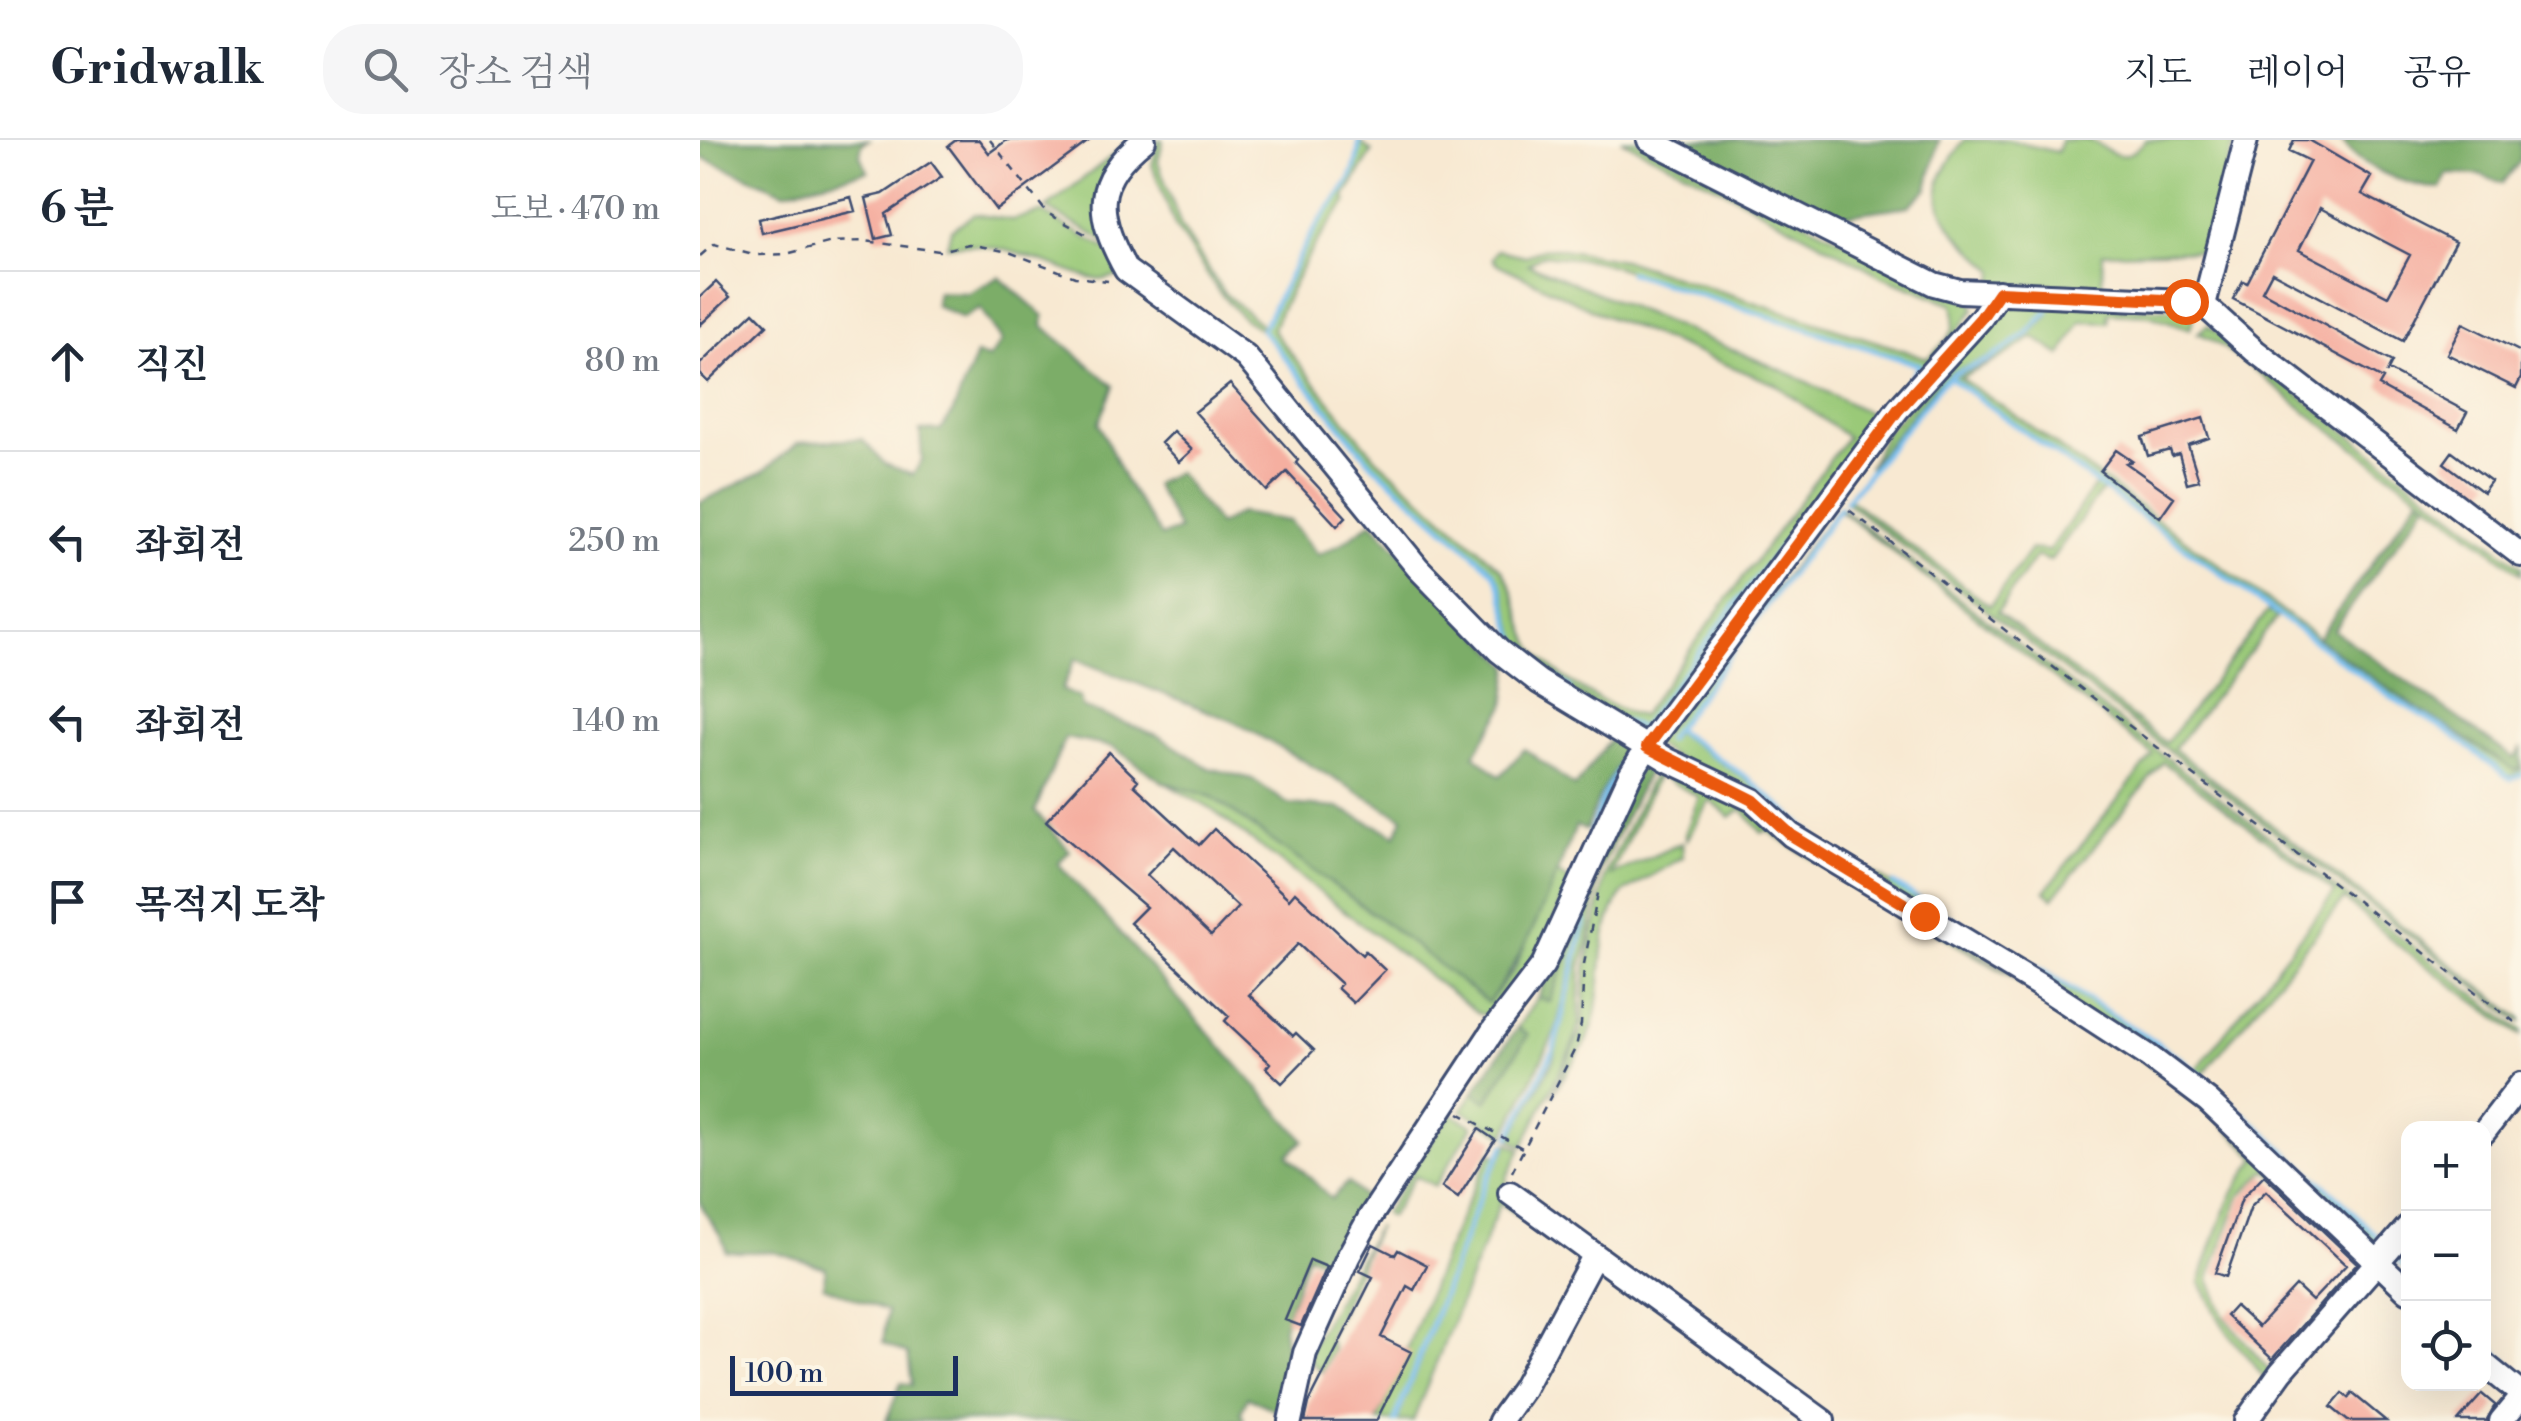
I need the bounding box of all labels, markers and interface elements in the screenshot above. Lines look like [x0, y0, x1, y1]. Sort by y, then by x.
search box [323, 24, 1023, 114]
text: Gridwalk [50, 39, 263, 99]
icon: search [358, 42, 413, 97]
text: 장소 검색 [438, 50, 593, 97]
text: 지도 [2124, 52, 2192, 95]
text: 레이어 [2247, 52, 2348, 95]
text: 공유 [2403, 52, 2471, 95]
text: 6 분 [40, 183, 114, 236]
text: 도보 · 470 m [491, 189, 660, 229]
route start [2163, 279, 2209, 325]
icon: ahead [40, 334, 95, 389]
text: 80 m [585, 341, 660, 381]
text: 직진 [135, 342, 208, 389]
icon: left [40, 514, 95, 569]
text: 250 m [568, 521, 660, 561]
text: 좌회전 [135, 522, 245, 569]
icon: left [40, 694, 95, 749]
text: 140 m [573, 701, 660, 741]
text: 좌회전 [135, 702, 245, 749]
icon: arrive [40, 874, 95, 929]
text: 목적지 도착 [135, 882, 325, 929]
route end [1902, 894, 1948, 940]
map controls [2401, 1121, 2491, 1391]
button: + [2401, 1121, 2491, 1211]
button: − [2401, 1211, 2491, 1301]
button: locate [2401, 1301, 2491, 1391]
scale bar [730, 1351, 958, 1396]
text: 100 m [745, 1356, 824, 1391]

